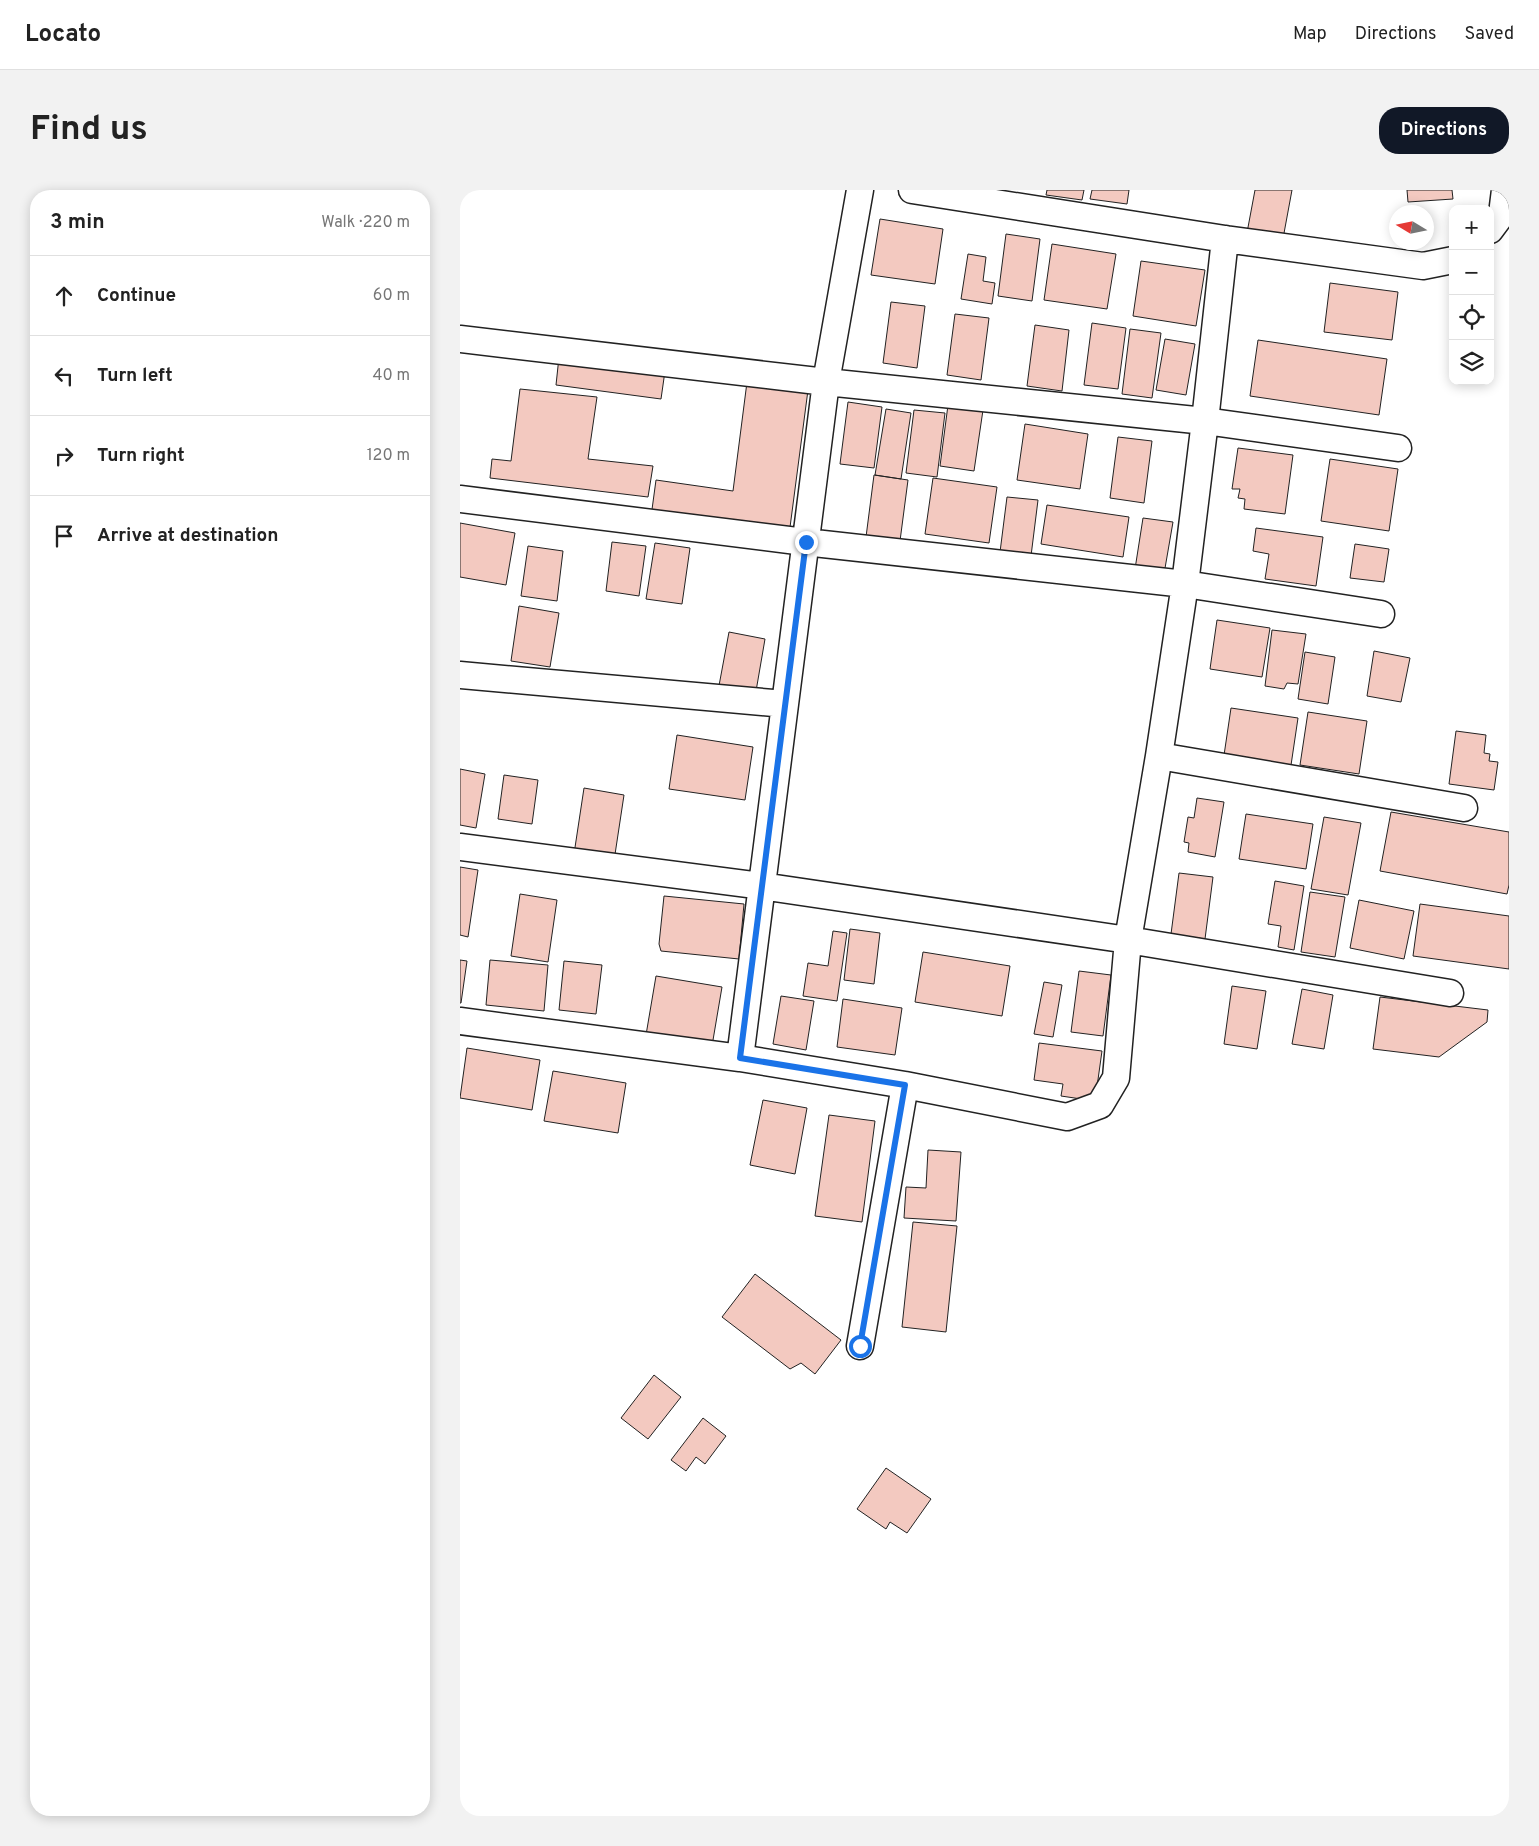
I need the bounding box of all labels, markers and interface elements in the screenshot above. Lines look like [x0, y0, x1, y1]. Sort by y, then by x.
text: Locato [25, 20, 101, 50]
text: Map [1293, 23, 1327, 46]
text: Directions [1355, 23, 1437, 46]
text: Saved [1465, 23, 1514, 46]
button: Directions [1379, 107, 1509, 154]
text: Find us [30, 108, 148, 152]
north arrow [1389, 205, 1434, 250]
map controls [1449, 205, 1494, 385]
button: + [1449, 205, 1494, 250]
text: 3 min [50, 209, 105, 236]
text: Walk · 220 m [321, 213, 410, 233]
button: − [1449, 250, 1494, 295]
icon: ahead [50, 282, 78, 310]
text: Continue [97, 284, 176, 308]
text: 60 m [373, 286, 410, 306]
button: locate [1449, 295, 1494, 340]
button: layers [1449, 340, 1494, 385]
icon: left [50, 362, 78, 390]
text: Turn left [97, 364, 173, 388]
text: 40 m [372, 366, 410, 386]
icon: right [50, 442, 78, 470]
text: Turn right [97, 444, 185, 468]
text: 120 m [367, 446, 410, 466]
icon: arrive [50, 522, 78, 550]
text: Arrive at destination [97, 524, 278, 548]
route end [795, 531, 818, 554]
route start [849, 1335, 872, 1358]

